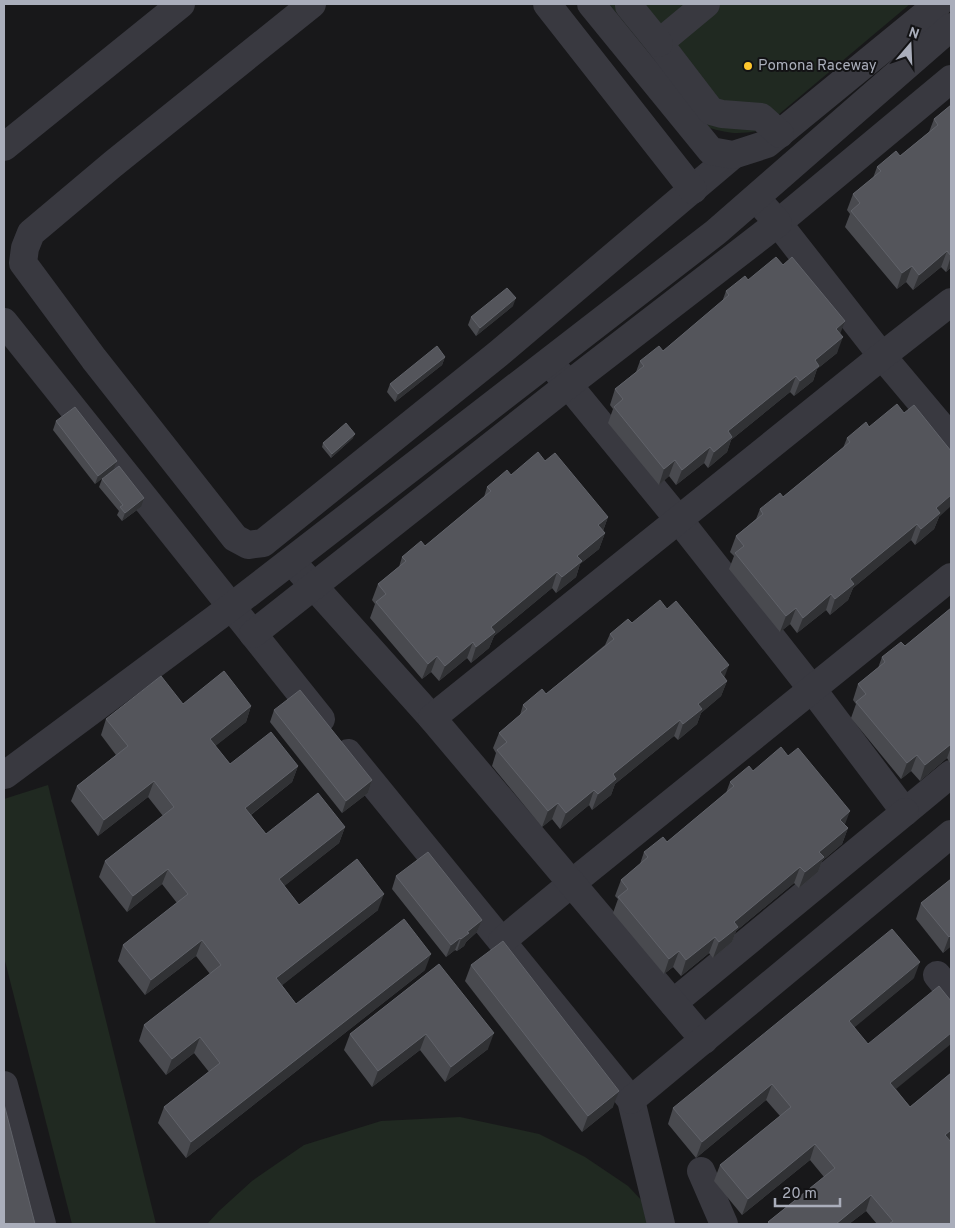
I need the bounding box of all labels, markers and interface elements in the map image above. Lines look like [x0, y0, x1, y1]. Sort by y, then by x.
north arrow [885, 20, 935, 70]
text: N [906, 24, 921, 44]
place label: Pomona Raceway [758, 57, 877, 76]
marker: Pomona Raceway [742, 60, 754, 72]
scale bar [775, 1176, 840, 1208]
text: 20 m [782, 1185, 817, 1204]

